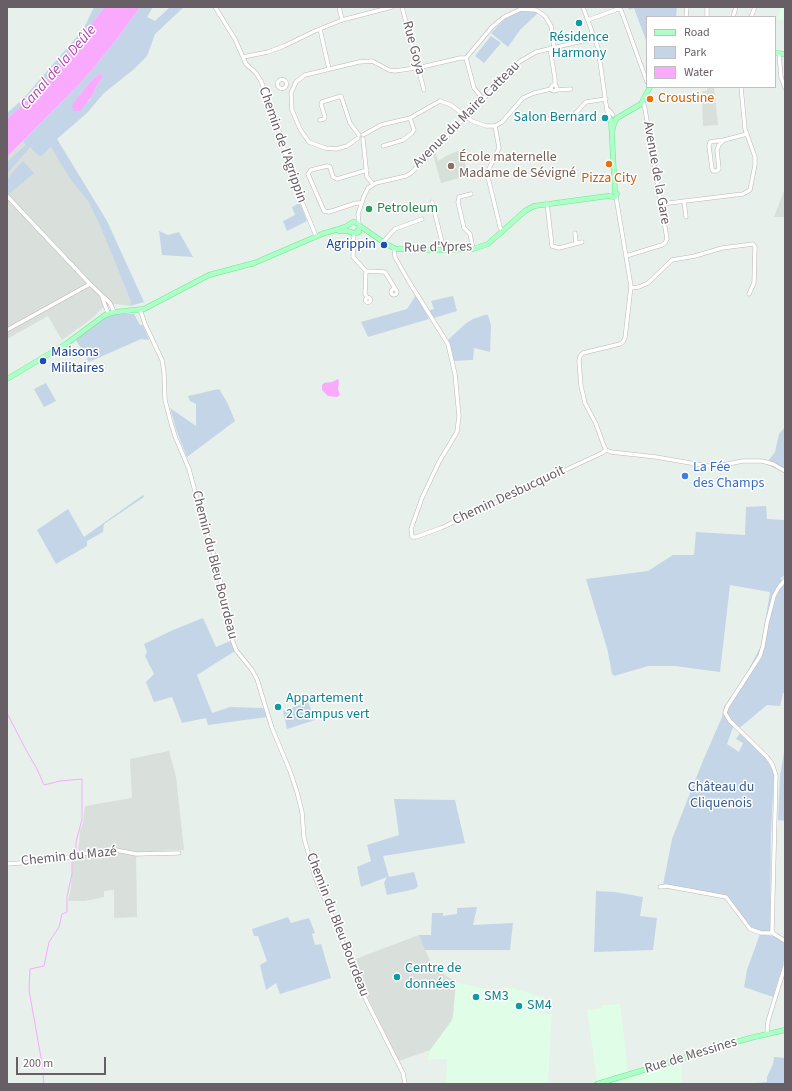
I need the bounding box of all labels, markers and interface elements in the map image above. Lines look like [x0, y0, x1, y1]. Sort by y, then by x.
legend [646, 16, 776, 88]
marker: Résidence Harmony [574, 18, 584, 28]
street label: Rue Goya [398, 19, 428, 77]
water label: Canal de la Deûle [17, 22, 101, 114]
text: Road [684, 24, 710, 41]
place label: Résidence Harmony [549, 30, 609, 62]
text: Park [684, 44, 706, 61]
street label: Avenue du Maire Catteau [410, 58, 524, 172]
text: Water [684, 64, 713, 81]
street label: Chemin de l'Agrippin [254, 85, 310, 205]
place label: Croustine [658, 91, 714, 107]
marker: Croustine [645, 94, 655, 104]
place label: Salon Bernard [514, 110, 597, 126]
marker: Salon Bernard [600, 113, 610, 123]
street label: Avenue de la Gare [639, 120, 673, 226]
place label: École maternelle Madame de Sévigné [459, 150, 576, 182]
marker: Pizza City [604, 159, 614, 169]
marker: École maternelle Madame de Sévigné [446, 161, 456, 171]
place label: Pizza City [581, 171, 637, 187]
place label: Petroleum [377, 201, 438, 217]
marker: Petroleum [364, 204, 374, 214]
place label: Agrippin [326, 237, 376, 253]
street label: Rue d'Ypres [404, 239, 472, 257]
marker: Agrippin [379, 240, 389, 250]
place label: Maisons Militaires [51, 345, 104, 378]
marker: Maisons Militaires [38, 356, 48, 366]
place label: La Fée des Champs [693, 460, 764, 492]
street label: Chemin Desbucquoit [450, 463, 568, 529]
marker: La Fée des Champs [680, 471, 690, 481]
street label: Chemin du Bleu Bourdeau [187, 489, 241, 641]
place label: Appartement 2 Campus vert [286, 691, 369, 724]
marker: Appartement 2 Campus vert [273, 702, 283, 712]
park label: Château du Cliquenois [688, 780, 754, 812]
street label: Chemin du Mazé [20, 844, 118, 870]
street label: Chemin du Bleu Bourdeau [302, 851, 372, 999]
place label: Centre de données [405, 961, 462, 994]
marker: Centre de données [392, 972, 402, 982]
place label: SM3 [484, 989, 509, 1005]
marker: SM3 [471, 992, 481, 1002]
place label: SM4 [527, 998, 552, 1014]
marker: SM4 [514, 1001, 524, 1011]
street label: Rue de Messines [643, 1034, 739, 1078]
scale bar [18, 1049, 108, 1075]
text: 200 m [23, 1055, 53, 1072]

